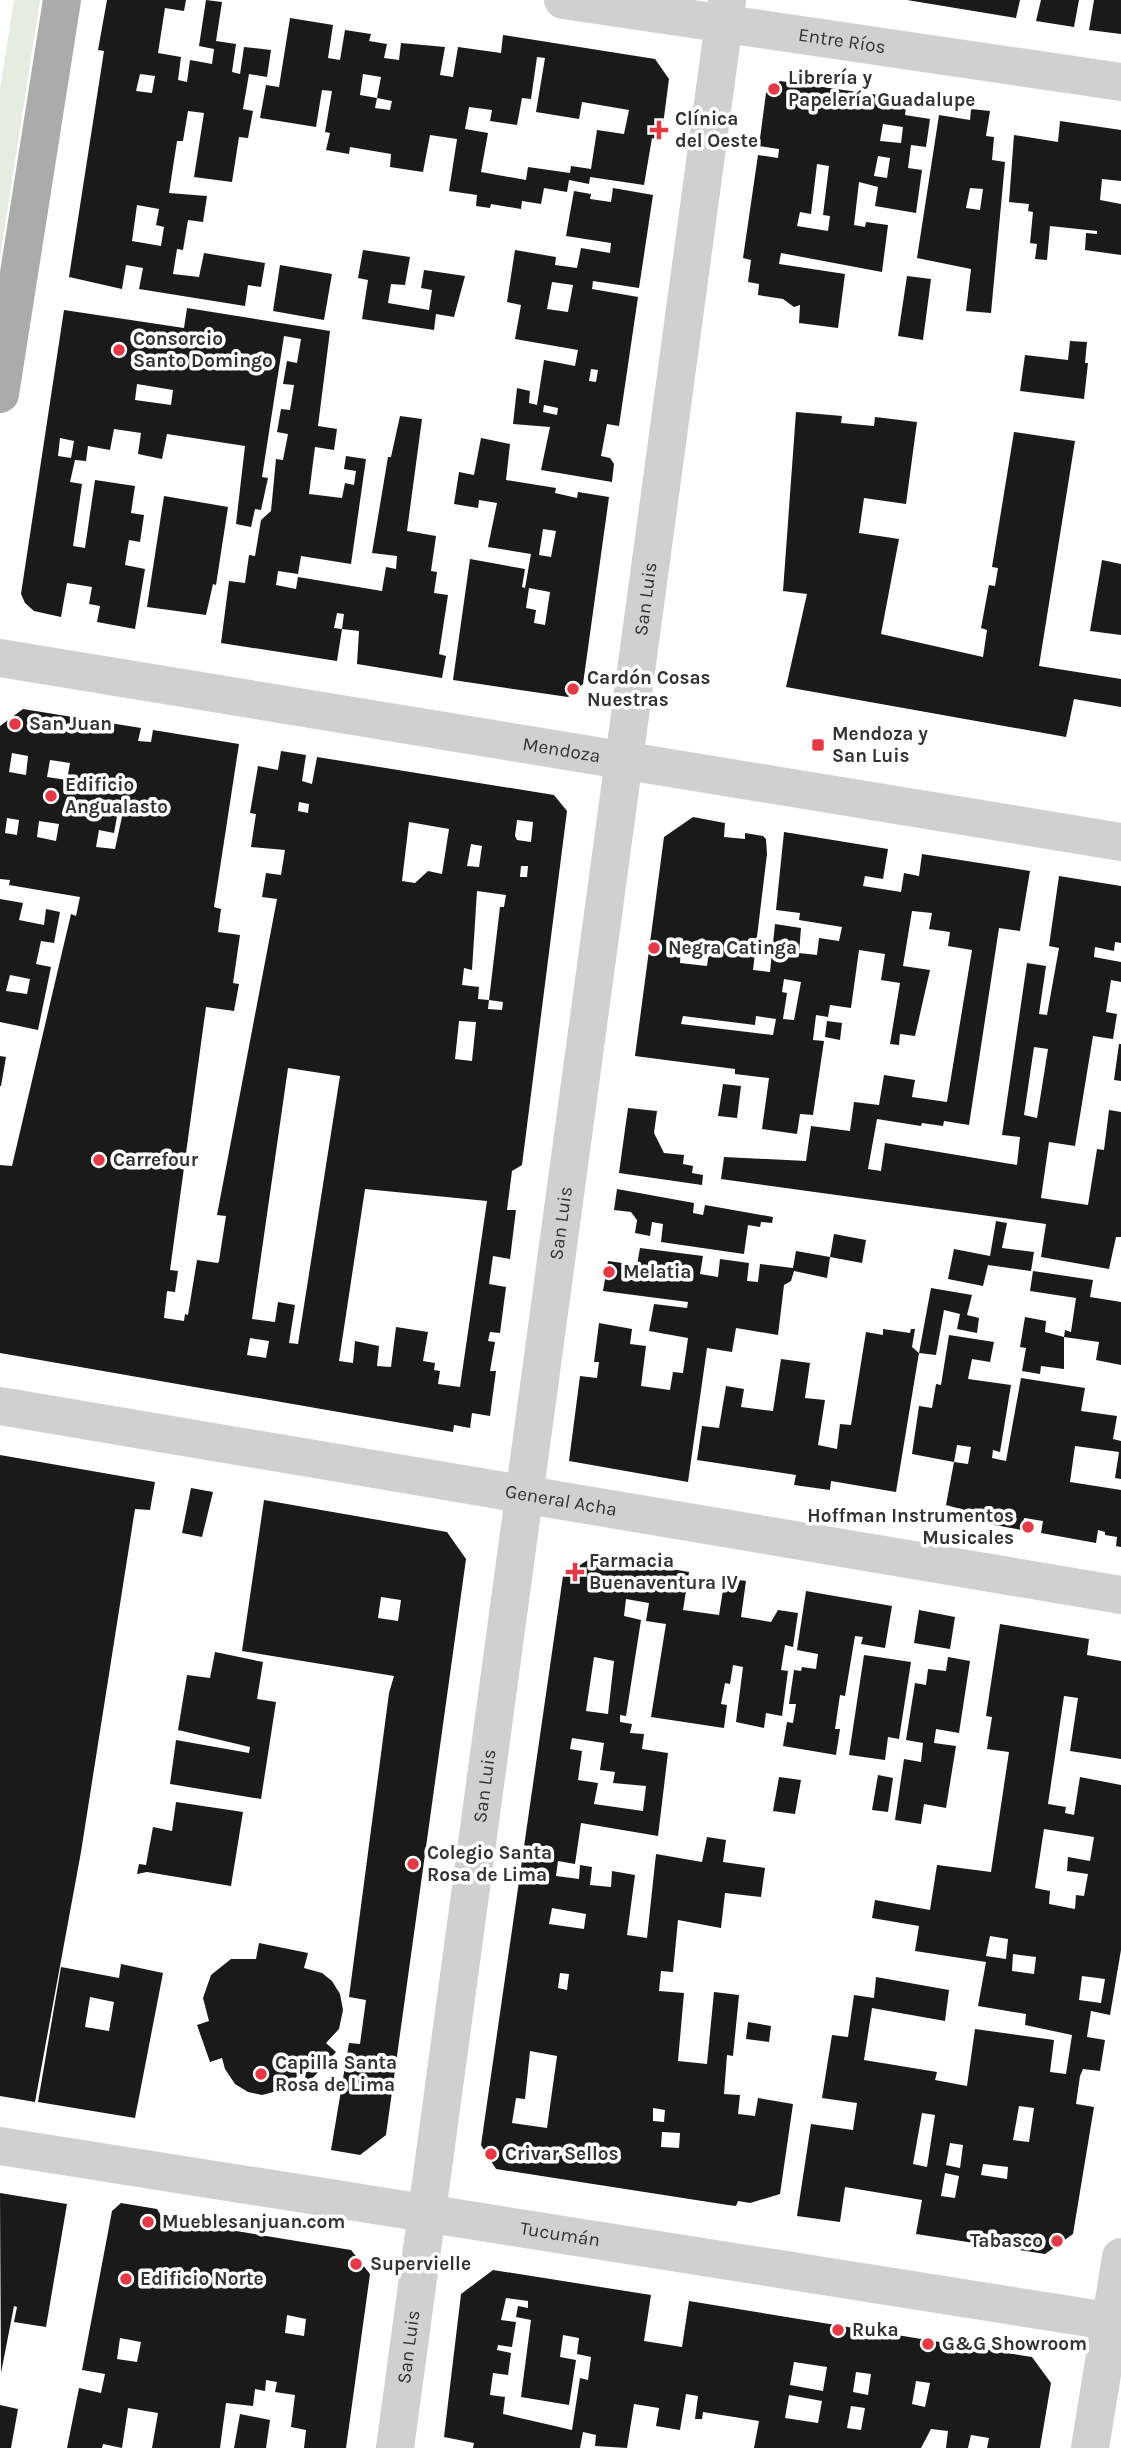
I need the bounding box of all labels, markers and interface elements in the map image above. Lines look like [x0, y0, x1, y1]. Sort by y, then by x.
street label: Entre Ríos [797, 24, 887, 58]
place label: Librería y Papelería Guadalupe [788, 67, 975, 111]
marker: Librería y Papelería Guadalupe [766, 81, 782, 97]
place label: Clínica del Oeste [675, 108, 758, 152]
marker: Clínica del Oeste [649, 120, 669, 140]
place label: Consorcio Santo Domingo [133, 328, 273, 372]
marker: Consorcio Santo Domingo [111, 342, 127, 358]
street label: San Luis [630, 561, 662, 637]
place label: Cardón Cosas Nuestras [587, 667, 711, 711]
marker: Cardón Cosas Nuestras [565, 681, 581, 697]
place label: San Juan [29, 713, 112, 735]
marker: San Juan [7, 716, 23, 732]
place label: Mendoza y San Luis [832, 723, 928, 767]
street label: Mendoza [521, 733, 602, 767]
marker: Mendoza y San Luis [810, 737, 826, 753]
place label: Edificio Angualasto [65, 774, 168, 818]
marker: Edificio Angualasto [43, 788, 59, 804]
place label: Negra Catinga [668, 937, 797, 959]
marker: Negra Catinga [646, 940, 662, 956]
place label: Carrefour [113, 1149, 199, 1171]
marker: Carrefour [91, 1152, 107, 1168]
street label: San Luis [545, 1185, 577, 1261]
place label: Melatia [623, 1261, 691, 1283]
marker: Melatia [601, 1264, 617, 1280]
street label: General Acha [503, 1480, 619, 1521]
place label: Hoffman Instrumentos Musicales [807, 1505, 1014, 1549]
marker: Hoffman Instrumentos Musicales [1020, 1519, 1036, 1535]
place label: Farmacia Buenaventura IV [589, 1550, 739, 1594]
marker: Farmacia Buenaventura IV [567, 1564, 583, 1580]
street label: San Luis [469, 1748, 501, 1824]
place label: Colegio Santa Rosa de Lima [427, 1842, 552, 1886]
marker: Colegio Santa Rosa de Lima [405, 1856, 421, 1872]
place label: Capilla Santa Rosa de Lima [275, 2052, 397, 2096]
marker: Capilla Santa Rosa de Lima [253, 2066, 269, 2082]
place label: Crivar Sellos [505, 2143, 619, 2165]
marker: Crivar Sellos [483, 2146, 499, 2162]
place label: Mueblesanjuan.com [162, 2211, 345, 2233]
marker: Mueblesanjuan.com [140, 2214, 156, 2230]
street label: Tucumán [518, 2217, 602, 2252]
place label: Tabasco [970, 2230, 1043, 2252]
marker: Tabasco [1049, 2233, 1065, 2249]
place label: Supervielle [370, 2253, 471, 2275]
marker: Supervielle [348, 2256, 364, 2272]
place label: Edificio Norte [140, 2268, 264, 2290]
marker: Edificio Norte [118, 2271, 134, 2287]
street label: San Luis [393, 2309, 425, 2385]
place label: Ruka [852, 2319, 899, 2341]
marker: Ruka [830, 2322, 846, 2338]
place label: G&G Showroom [942, 2333, 1087, 2355]
marker: G&G Showroom [920, 2336, 936, 2352]

